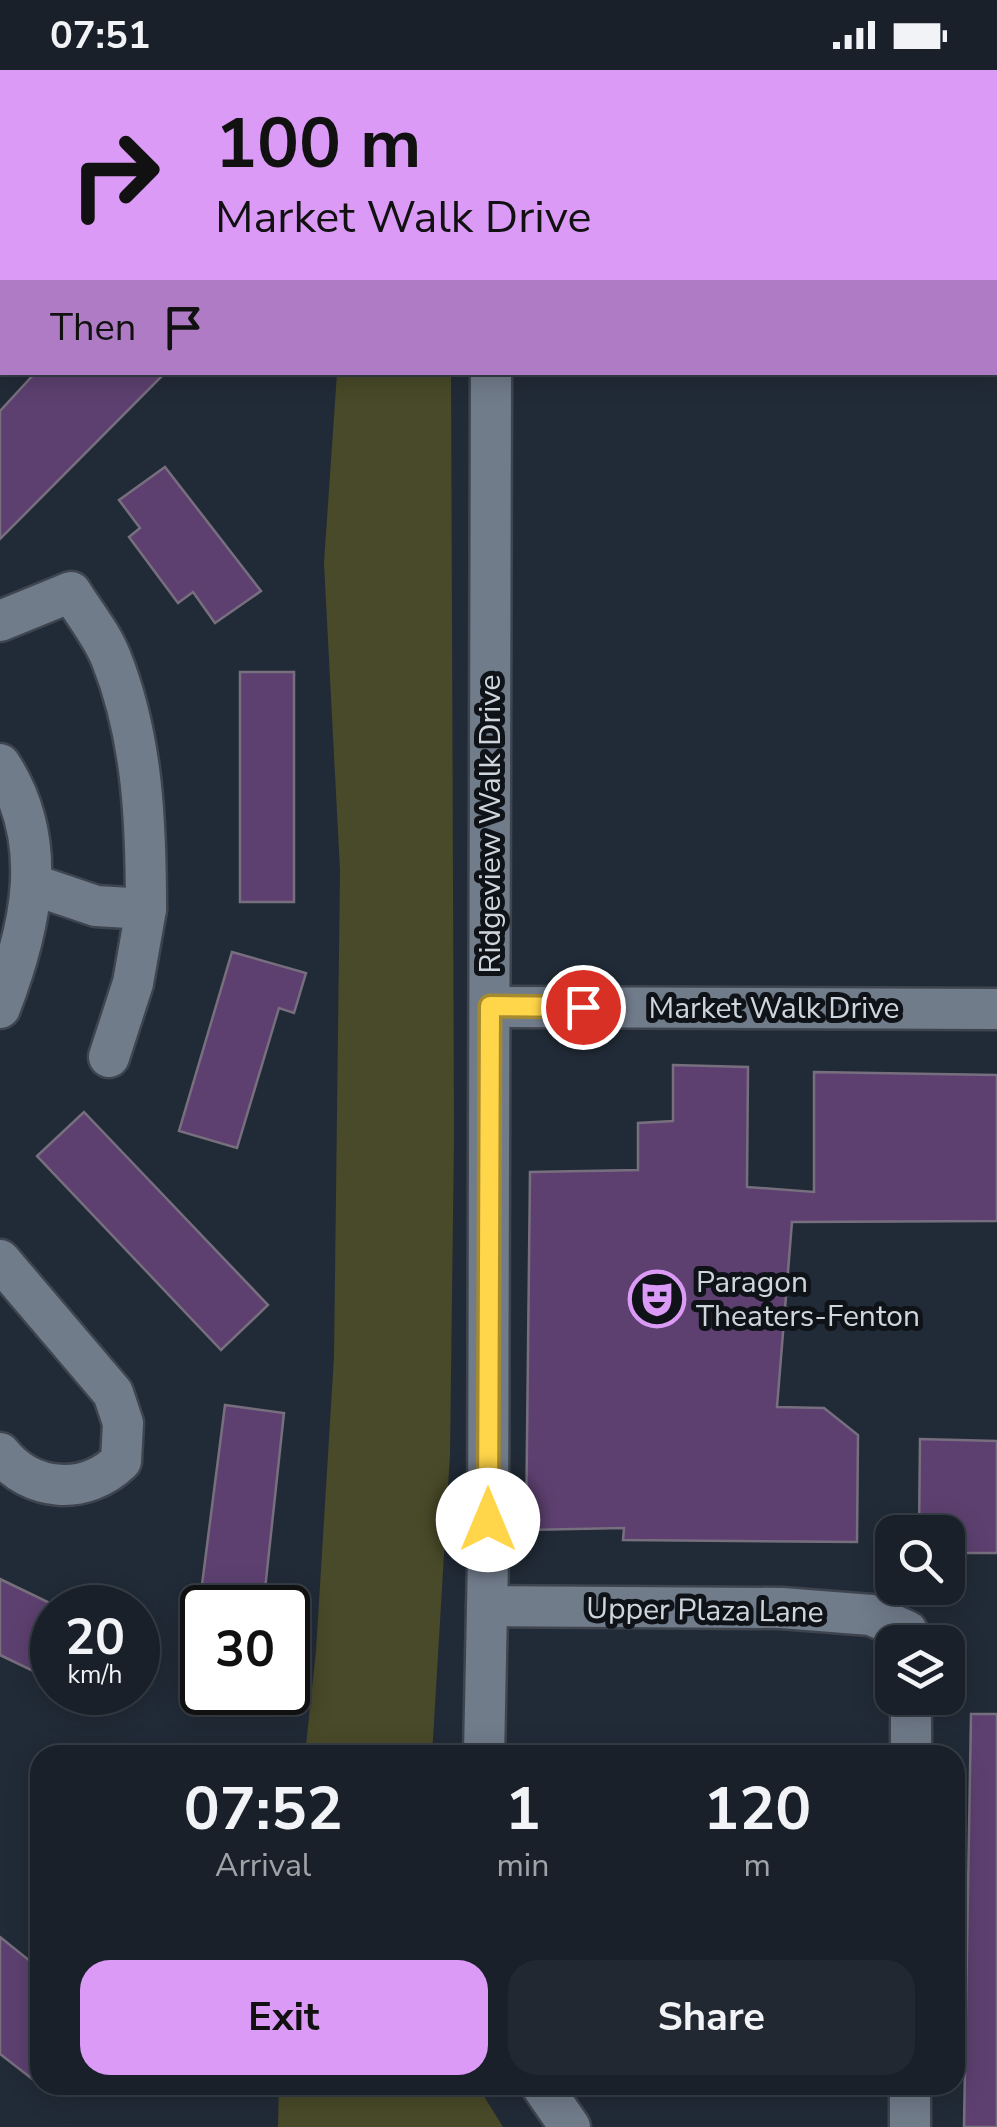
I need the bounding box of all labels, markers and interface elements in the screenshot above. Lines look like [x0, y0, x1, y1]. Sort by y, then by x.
text: 07:51 [50, 10, 151, 61]
text: 100 m [215, 96, 421, 192]
icon: right [50, 110, 180, 240]
text: Market Walk Drive [215, 187, 592, 248]
icon: arrive [156, 300, 211, 355]
text: Then [50, 302, 136, 353]
street label: Ridgeview Walk Drive [470, 675, 511, 973]
pin [541, 965, 626, 1050]
icon: arrive [556, 980, 611, 1035]
street label: Market Walk Drive [648, 988, 900, 1029]
place label: Paragon Theaters-Fenton [696, 1262, 920, 1337]
theatre icon: Paragon Theaters-Fenton [627, 1269, 687, 1329]
position arrow [436, 1468, 540, 1572]
map controls [875, 1515, 965, 1715]
button: search [875, 1515, 965, 1605]
speed limit sign: 30 [180, 1585, 310, 1715]
street label: Upper Plaza Lane [586, 1588, 824, 1633]
text: 20 [65, 1603, 125, 1672]
button: layers [875, 1625, 965, 1715]
text: km/h [67, 1658, 123, 1692]
text: 07:52 [184, 1768, 343, 1850]
text: 1 [505, 1768, 541, 1850]
text: 120 [703, 1768, 811, 1850]
text: Arrival [215, 1844, 311, 1887]
text: min [496, 1844, 549, 1887]
text: m [743, 1844, 771, 1887]
button: Exit [80, 1960, 488, 2075]
button: Share [508, 1960, 915, 2075]

